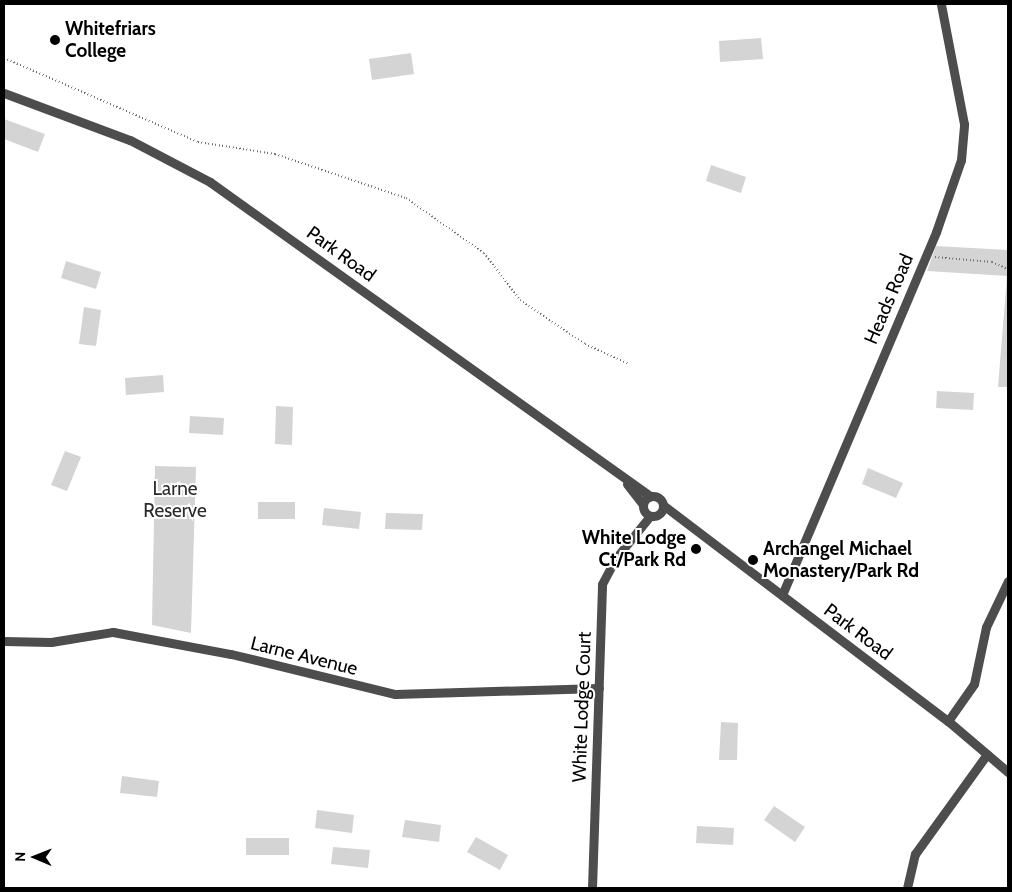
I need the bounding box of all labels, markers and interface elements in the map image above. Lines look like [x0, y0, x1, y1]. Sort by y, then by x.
place label: Whitefriars College [65, 18, 156, 62]
marker: Whitefriars College [49, 34, 61, 46]
street label: Park Road [302, 221, 380, 287]
street label: Heads Road [860, 250, 918, 348]
park label: Larne Reserve [143, 478, 207, 522]
place label: White Lodge Ct/Park Rd [582, 527, 686, 571]
place label: Archangel Michael Monastery/Park Rd [763, 538, 919, 582]
marker: White Lodge Ct/Park Rd [690, 543, 702, 555]
marker: Archangel Michael Monastery/Park Rd [747, 554, 759, 566]
street label: Park Road [819, 599, 897, 665]
street label: White Lodge Court [568, 631, 596, 783]
street label: Larne Avenue [248, 632, 360, 680]
north arrow [10, 832, 60, 882]
text: N [11, 852, 29, 862]

